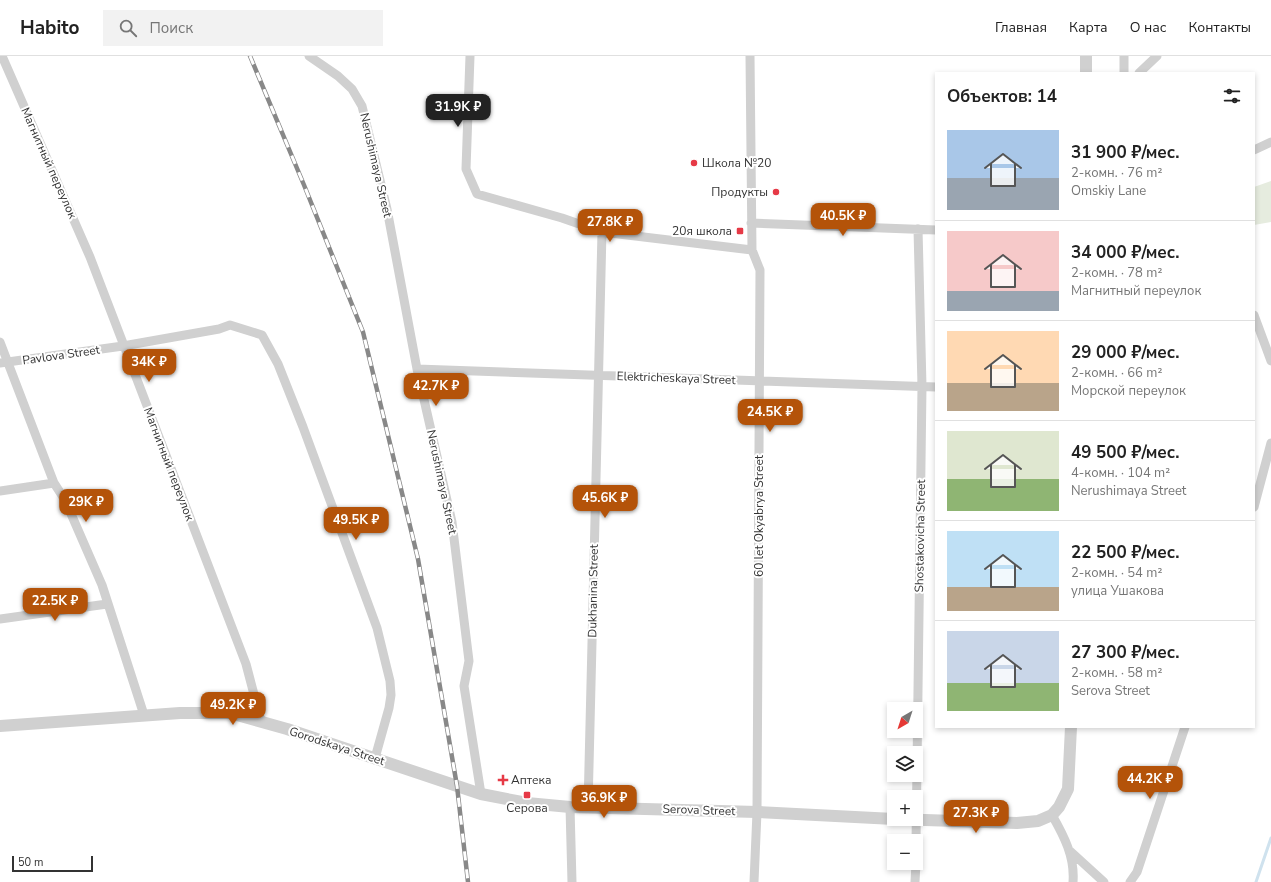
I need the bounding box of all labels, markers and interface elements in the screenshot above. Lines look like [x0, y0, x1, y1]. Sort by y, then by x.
search box [103, 10, 383, 46]
text: Habito [20, 15, 79, 41]
icon: search [117, 17, 139, 39]
text: Поиск [149, 18, 193, 38]
text: Главная [995, 18, 1047, 37]
text: Карта [1069, 18, 1108, 37]
text: О нас [1130, 18, 1166, 37]
text: Контакты [1188, 18, 1251, 37]
text: Объектов: 14 [947, 85, 1057, 108]
icon: filters [1221, 85, 1243, 107]
pin: 31.9K ₽ [421, 94, 495, 128]
text: 31.9K ₽ [435, 98, 481, 116]
street label: Магнитный переулок [17, 105, 81, 222]
street label: Nerushimaya Street [356, 111, 396, 219]
text: 31 900 ₽/мес. [1071, 141, 1179, 164]
icon: home [979, 146, 1027, 194]
place label: Школа №20 [702, 155, 771, 171]
marker: Школа №20 [689, 158, 699, 168]
text: 2-комн. · 76 m² [1071, 164, 1162, 182]
text: Omskiy Lane [1071, 182, 1146, 200]
place label: Продукты [711, 184, 768, 200]
marker: Продукты [771, 187, 781, 197]
pin: 40.5K ₽ [806, 203, 880, 237]
text: 40.5K ₽ [820, 207, 866, 225]
pin: 27.8K ₽ [573, 209, 647, 243]
text: 27.8K ₽ [587, 213, 633, 231]
place label: 20я школа [672, 223, 732, 239]
marker: 20я школа [735, 226, 745, 236]
text: 34 000 ₽/мес. [1071, 241, 1179, 264]
icon: home [979, 247, 1027, 295]
text: 2-комн. · 78 m² [1071, 264, 1162, 282]
text: Магнитный переулок [1071, 282, 1201, 300]
text: 29 000 ₽/мес. [1071, 341, 1179, 364]
street label: Pavlova Street [21, 342, 102, 368]
icon: home [979, 347, 1027, 395]
pin: 34K ₽ [121, 349, 177, 383]
text: 34K ₽ [131, 353, 167, 371]
text: 2-комн. · 66 m² [1071, 364, 1162, 382]
street label: Elektricheskaya Street [616, 368, 737, 388]
pin: 42.7K ₽ [399, 373, 473, 407]
text: 42.7K ₽ [413, 377, 459, 395]
text: Морской переулок [1071, 382, 1186, 400]
pin: 24.5K ₽ [733, 399, 807, 433]
text: 24.5K ₽ [747, 403, 793, 421]
street label: Магнитный переулок [140, 405, 198, 524]
street label: Nerushimaya Street [423, 428, 461, 537]
text: 49 500 ₽/мес. [1071, 441, 1179, 464]
icon: home [979, 447, 1027, 495]
street label: 60 let Okyabrya Street [751, 454, 767, 577]
text: 4-комн. · 104 m² [1071, 464, 1170, 482]
street label: Shostakovicha Street [911, 479, 929, 593]
text: Nerushimaya Street [1071, 482, 1186, 500]
pin: 45.6K ₽ [568, 485, 642, 519]
pin: 29K ₽ [58, 489, 114, 523]
text: 45.6K ₽ [582, 489, 628, 507]
text: 29K ₽ [68, 493, 104, 511]
pin: 49.5K ₽ [319, 507, 393, 541]
text: 49.5K ₽ [333, 511, 379, 529]
text: 22 500 ₽/мес. [1071, 541, 1179, 564]
street label: Dukhanina Street [584, 543, 602, 638]
icon: home [979, 547, 1027, 595]
text: 2-комн. · 54 m² [1071, 564, 1162, 582]
text: улица Ушакова [1071, 582, 1164, 600]
pin: 22.5K ₽ [18, 588, 92, 622]
text: 22.5K ₽ [32, 592, 78, 610]
text: 27 300 ₽/мес. [1071, 641, 1179, 664]
icon: home [979, 647, 1027, 695]
text: 2-комн. · 58 m² [1071, 664, 1162, 682]
text: Serova Street [1071, 682, 1150, 700]
pin: 49.2K ₽ [196, 692, 270, 726]
text: 49.2K ₽ [210, 696, 256, 714]
north arrow [887, 702, 923, 738]
map controls [887, 702, 923, 870]
street label: Gorodskaya Street [287, 723, 388, 769]
button: layers [887, 746, 923, 782]
pin: 44.2K ₽ [1113, 766, 1187, 800]
text: 44.2K ₽ [1127, 770, 1173, 788]
place label: Аптека [511, 772, 551, 788]
marker: Аптека [498, 775, 508, 785]
pin: 36.9K ₽ [567, 785, 641, 819]
text: 36.9K ₽ [581, 789, 627, 807]
marker: Серова [522, 790, 532, 800]
button: + [887, 790, 923, 826]
place label: Серова [506, 800, 548, 816]
pin: 27.3K ₽ [939, 800, 1013, 834]
street label: Serova Street [662, 801, 736, 819]
text: 27.3K ₽ [953, 804, 999, 822]
button: − [887, 834, 923, 870]
scale bar [12, 854, 93, 873]
text: 50 m [18, 855, 43, 870]

